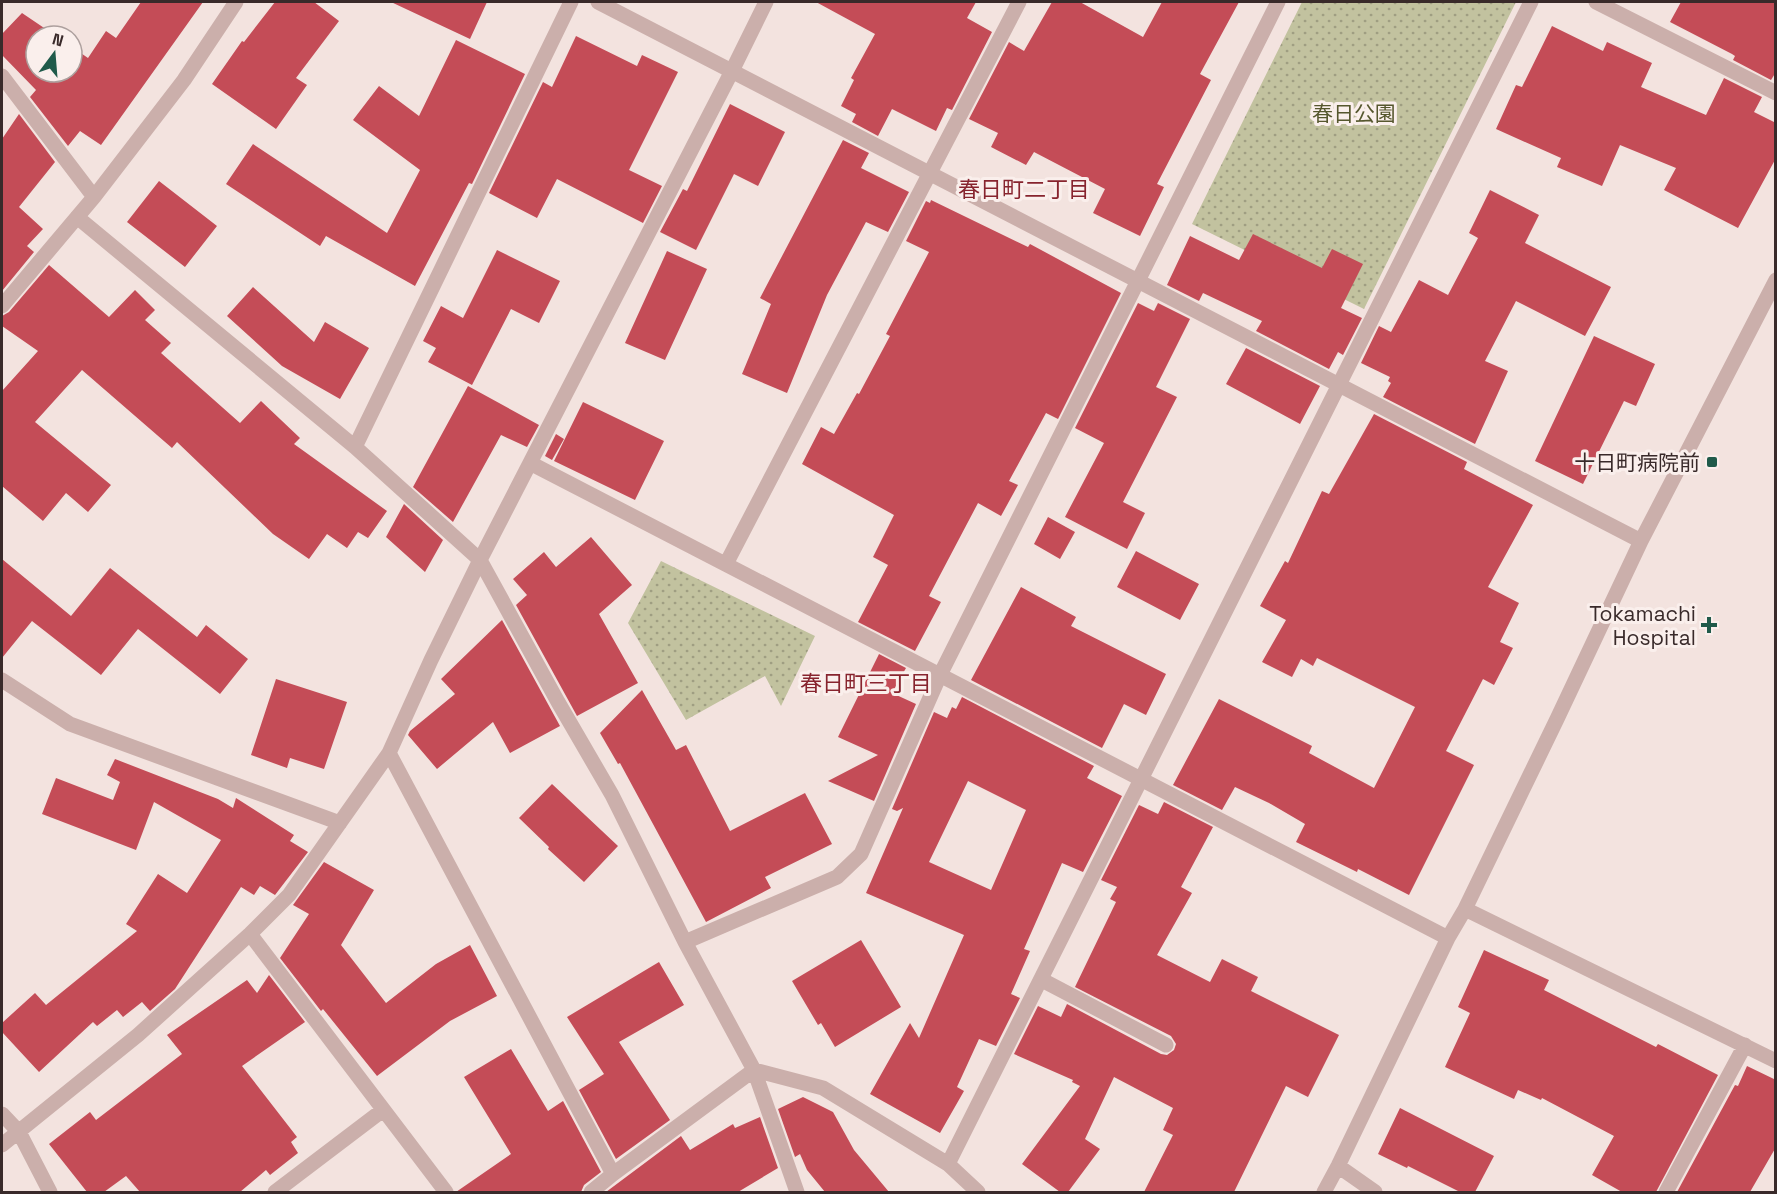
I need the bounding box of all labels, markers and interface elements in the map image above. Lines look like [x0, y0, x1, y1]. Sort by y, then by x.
north arrow [24, 24, 84, 84]
text: N [50, 28, 66, 52]
park label: 春日公園 [1312, 100, 1396, 127]
district label: 春日町二丁目 [958, 175, 1090, 203]
place label: 十日町病院前 [1574, 449, 1700, 476]
marker: 十日町病院前 [1705, 455, 1719, 469]
place label: Tokamachi Hospital [1589, 600, 1696, 651]
marker: Tokamachi Hospital [1700, 616, 1718, 634]
district label: 春日町三丁目 [800, 669, 932, 697]

